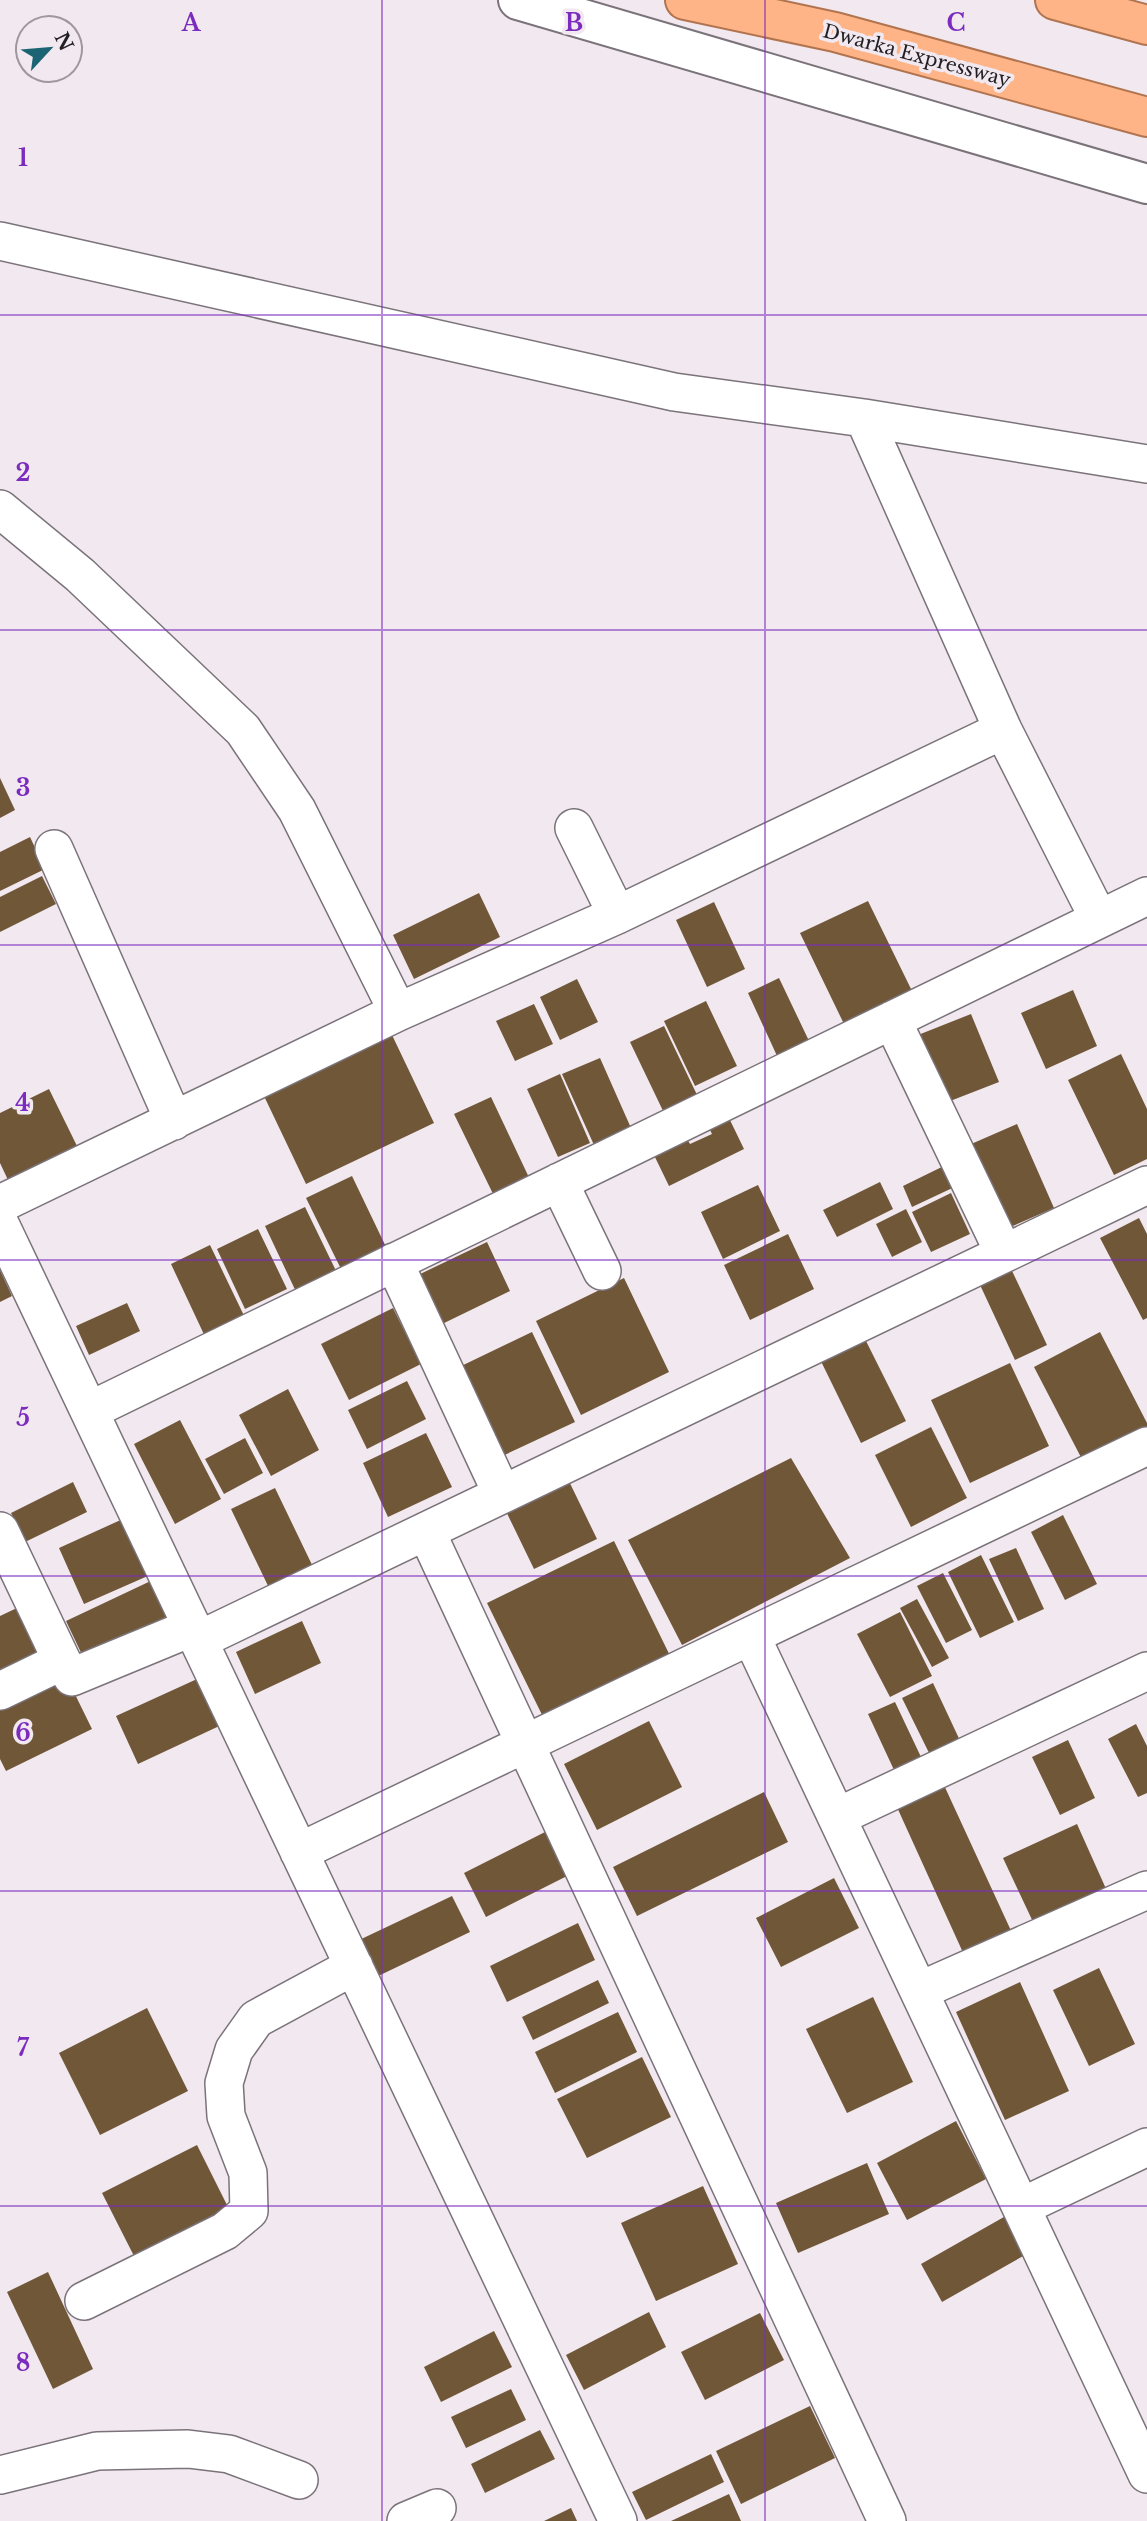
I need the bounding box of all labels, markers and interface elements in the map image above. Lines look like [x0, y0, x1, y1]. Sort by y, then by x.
text: A [181, 9, 202, 37]
text: B [565, 9, 583, 37]
text: C [947, 9, 965, 37]
north arrow [14, 14, 84, 84]
street label: Dwarka Expressway [821, 19, 1013, 92]
text: N [50, 29, 78, 55]
text: 1 [18, 144, 28, 172]
text: 2 [16, 459, 30, 487]
text: 3 [16, 774, 30, 802]
text: 4 [15, 1089, 31, 1117]
text: 5 [16, 1404, 30, 1432]
text: 6 [15, 1719, 31, 1747]
text: 7 [17, 2034, 30, 2062]
text: 8 [16, 2349, 30, 2377]

